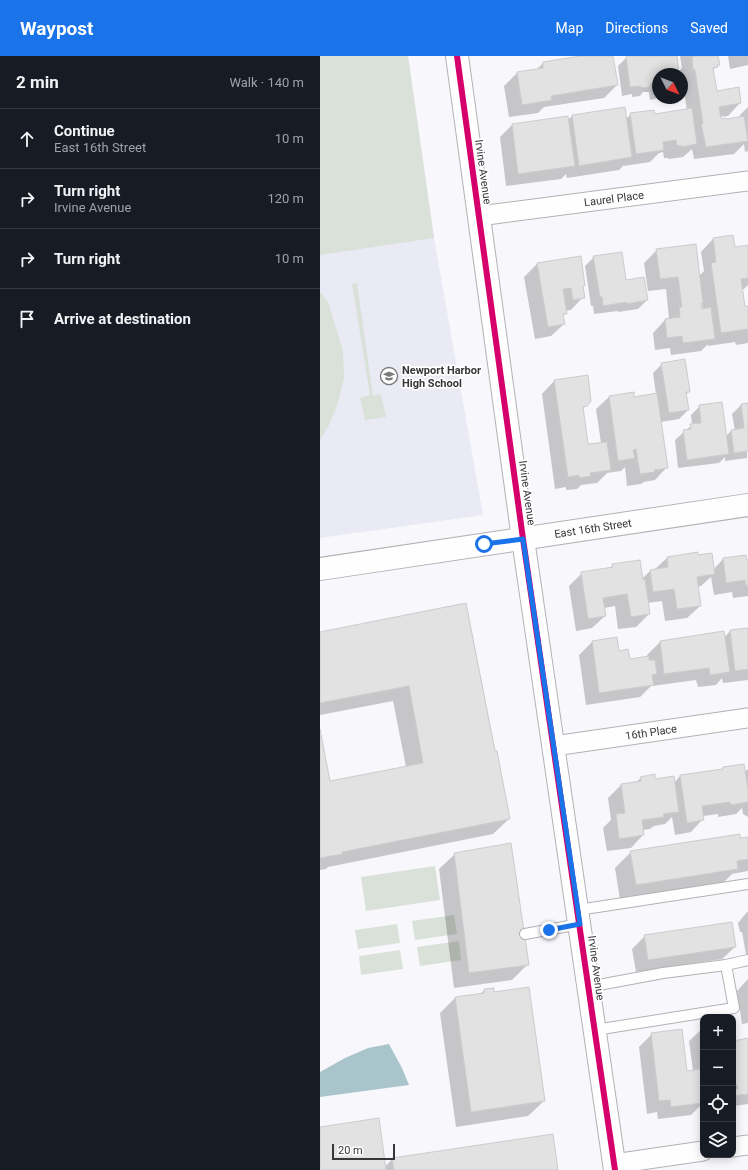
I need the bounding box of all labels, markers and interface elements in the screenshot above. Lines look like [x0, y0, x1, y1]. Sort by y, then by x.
text: Waypost [20, 17, 94, 40]
text: Map [556, 20, 583, 36]
text: Directions [605, 20, 668, 36]
text: Saved [690, 20, 728, 36]
north arrow [652, 68, 688, 104]
text: 2 min [16, 72, 59, 92]
text: Walk · 140 m [229, 75, 304, 90]
text: Continue [54, 122, 115, 140]
icon: ahead [16, 128, 38, 150]
text: 10 m [275, 131, 304, 146]
street label: Irvine Avenue [472, 139, 494, 205]
text: East 16th Street [54, 140, 146, 155]
text: Turn right [54, 182, 120, 200]
icon: right [16, 188, 38, 210]
street label: Laurel Place [583, 188, 645, 209]
text: 120 m [267, 191, 304, 206]
text: Irvine Avenue [54, 200, 131, 215]
icon: right [16, 248, 38, 270]
text: Turn right [54, 250, 120, 268]
text: 10 m [275, 251, 304, 266]
icon: arrive [16, 308, 38, 330]
text: Arrive at destination [54, 310, 191, 328]
place label: Newport Harbor High School [402, 364, 481, 390]
school or university icon: Newport Harbor High School [379, 366, 399, 386]
street label: Irvine Avenue [516, 460, 538, 526]
street label: East 16th Street [553, 516, 633, 540]
route start [475, 535, 493, 553]
street label: 16th Place [624, 722, 678, 742]
route end [540, 921, 558, 939]
street label: Irvine Avenue [585, 935, 607, 1001]
map controls [700, 1014, 736, 1158]
button: + [700, 1014, 736, 1050]
button: − [700, 1050, 736, 1086]
button: locate [700, 1086, 736, 1122]
button: layers [700, 1122, 736, 1158]
scale bar [332, 1142, 395, 1161]
text: 20 m [338, 1144, 363, 1157]

